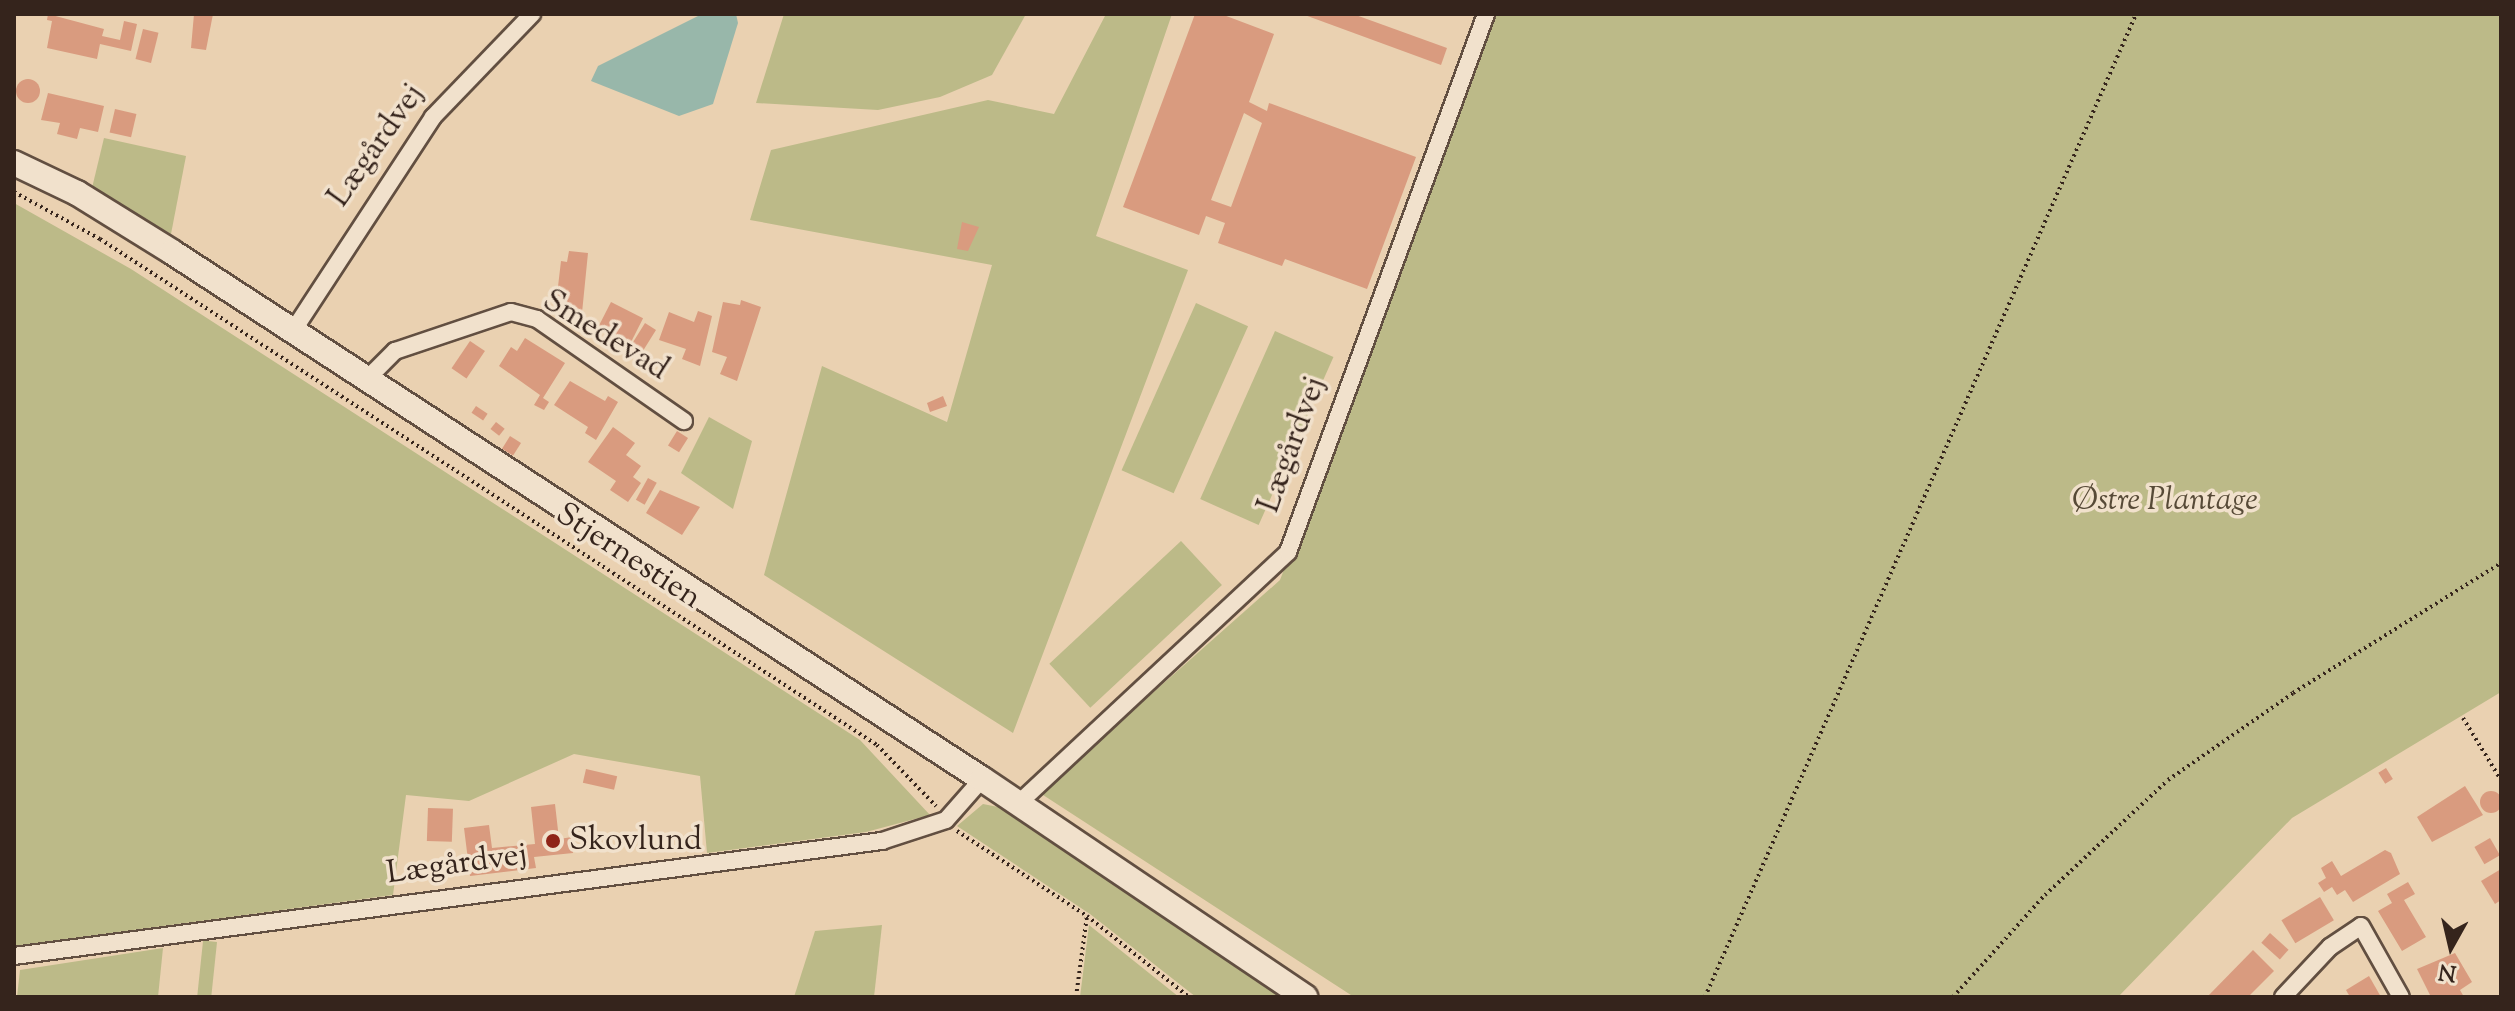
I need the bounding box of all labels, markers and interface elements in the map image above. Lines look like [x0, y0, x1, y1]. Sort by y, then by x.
street label: Lægårdvej [321, 77, 433, 215]
street label: Smedevad [535, 282, 675, 390]
street label: Lægårdvej [1251, 372, 1335, 518]
park label: Østre Plantage [2072, 482, 2258, 520]
street label: Stjernestien [548, 496, 708, 618]
place label: Skovlund [569, 822, 702, 860]
marker: Skovlund [544, 832, 562, 850]
street label: Lægårdvej [384, 836, 530, 894]
north arrow [2411, 907, 2491, 987]
text: N [2437, 954, 2459, 988]

